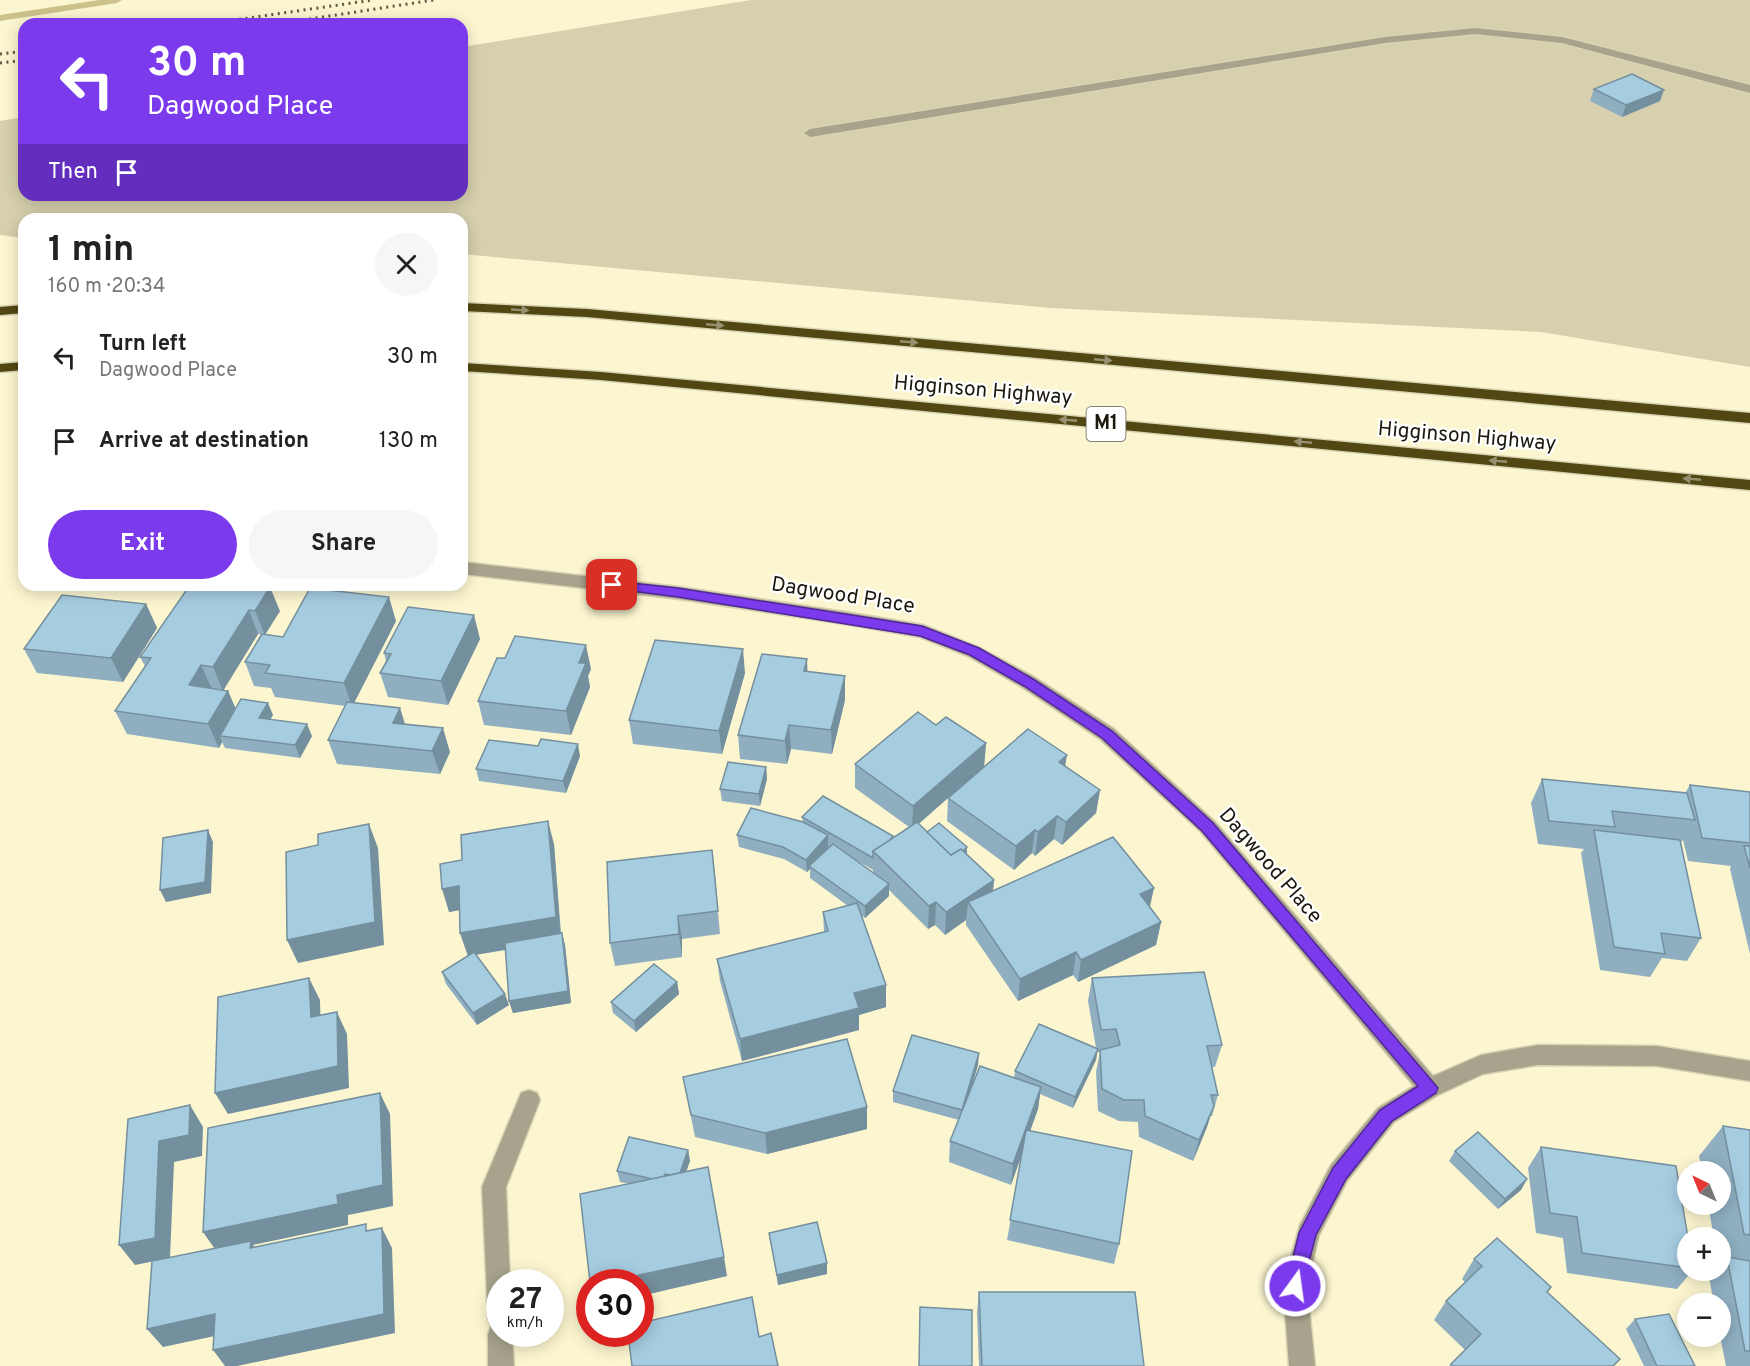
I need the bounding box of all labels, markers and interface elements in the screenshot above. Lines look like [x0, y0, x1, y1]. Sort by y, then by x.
text: 30 m [147, 38, 246, 91]
icon: left [48, 42, 126, 120]
text: Dagwood Place [147, 90, 333, 124]
icon: arrive [110, 156, 143, 189]
text: Then [48, 159, 98, 186]
text: 1 min [48, 228, 134, 274]
button: close [375, 233, 438, 296]
text: 160 m · 20:34 [48, 274, 165, 300]
one-way arrow [511, 305, 530, 314]
one-way arrow [705, 320, 724, 330]
text: Turn left [99, 331, 187, 358]
one-way arrow [900, 337, 919, 347]
icon: left [48, 341, 81, 374]
text: 30 m [387, 344, 438, 371]
one-way arrow [1094, 355, 1113, 365]
text: Dagwood Place [99, 358, 237, 384]
street label: Higginson Highway [893, 370, 1073, 412]
road number: M1 [1086, 407, 1126, 441]
one-way arrow [1058, 415, 1077, 425]
street label: Higginson Highway [1377, 416, 1557, 458]
icon: arrive [48, 425, 81, 458]
text: Arrive at destination [99, 428, 309, 455]
text: 130 m [379, 428, 438, 455]
one-way arrow [1294, 437, 1313, 447]
one-way arrow [1488, 456, 1507, 466]
one-way arrow [1682, 474, 1701, 484]
button: Exit [48, 510, 237, 579]
button: Share [249, 510, 438, 579]
pin [586, 559, 637, 610]
icon: arrive [595, 568, 628, 601]
street label: Dagwood Place [769, 571, 917, 621]
street label: Dagwood Place [1212, 802, 1328, 930]
north arrow [1677, 1161, 1731, 1215]
map controls [1677, 1161, 1731, 1347]
button: + [1677, 1227, 1731, 1281]
position arrow [1263, 1254, 1327, 1318]
speed limit sign: 30 [576, 1269, 654, 1347]
text: 27 [508, 1282, 542, 1319]
button: − [1677, 1293, 1731, 1347]
text: km/h [507, 1314, 543, 1333]

